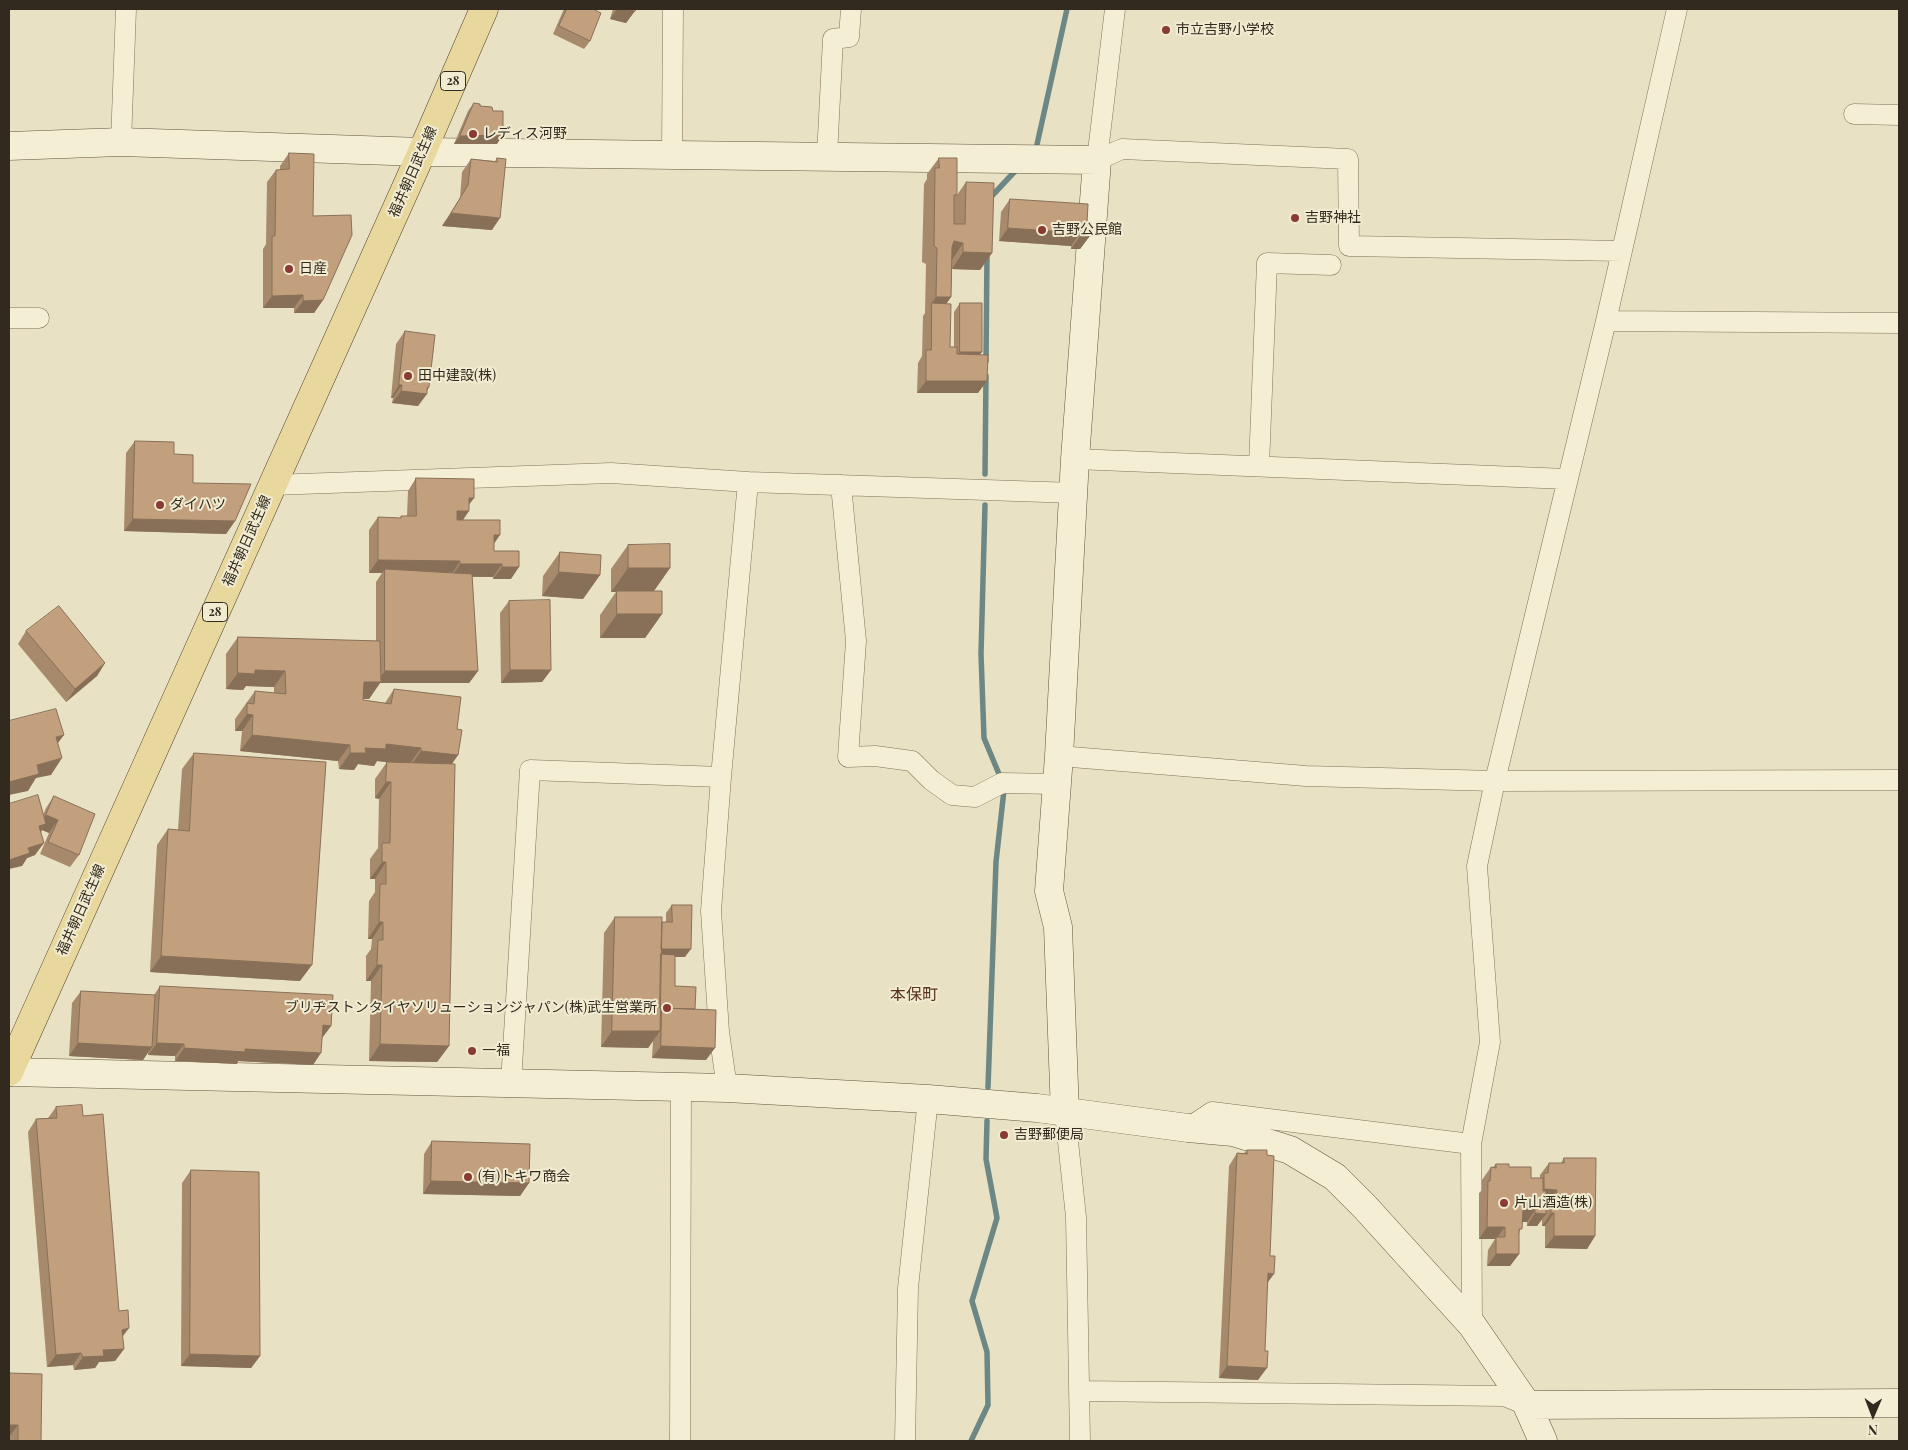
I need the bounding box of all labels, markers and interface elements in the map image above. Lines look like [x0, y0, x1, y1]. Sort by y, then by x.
place label: 市立吉野小学校 [1176, 22, 1274, 38]
marker: 市立吉野小学校 [1160, 24, 1172, 36]
road number: 28 [440, 72, 466, 90]
street label: 福井朝日武生線 [385, 124, 441, 220]
place label: レディス河野 [483, 126, 567, 142]
marker: レディス河野 [467, 128, 479, 140]
place label: 吉野神社 [1305, 210, 1361, 226]
marker: 吉野神社 [1289, 212, 1301, 224]
place label: 吉野公民館 [1052, 222, 1122, 238]
marker: 吉野公民館 [1036, 224, 1048, 236]
place label: 日産 [299, 261, 327, 277]
marker: 日産 [283, 263, 295, 275]
place label: 田中建設(株) [418, 368, 496, 384]
marker: 田中建設(株) [402, 370, 414, 382]
street label: 福井朝日武生線 [219, 493, 275, 589]
place label: ダイハツ [170, 497, 226, 513]
marker: ダイハツ [154, 499, 166, 511]
road number: 28 [202, 602, 228, 622]
street label: 福井朝日武生線 [53, 862, 109, 958]
district label: 本保町 [890, 985, 938, 1005]
place label: ブリヂストンタイヤソリューションジャパン(株)武生営業所 [285, 1000, 657, 1016]
marker: ブリヂストンタイヤソリューションジャパン(株)武生営業所 [661, 1002, 673, 1014]
place label: 一福 [482, 1043, 510, 1059]
marker: 一福 [466, 1045, 478, 1057]
place label: 吉野郵便局 [1014, 1127, 1084, 1143]
marker: 吉野郵便局 [998, 1129, 1010, 1141]
place label: (有)トキワ商会 [478, 1169, 570, 1185]
marker: (有)トキワ商会 [462, 1171, 474, 1183]
place label: 片山酒造(株) [1514, 1195, 1592, 1211]
marker: 片山酒造(株) [1498, 1197, 1510, 1209]
north arrow [1848, 1390, 1898, 1440]
text: N [1868, 1421, 1878, 1440]

